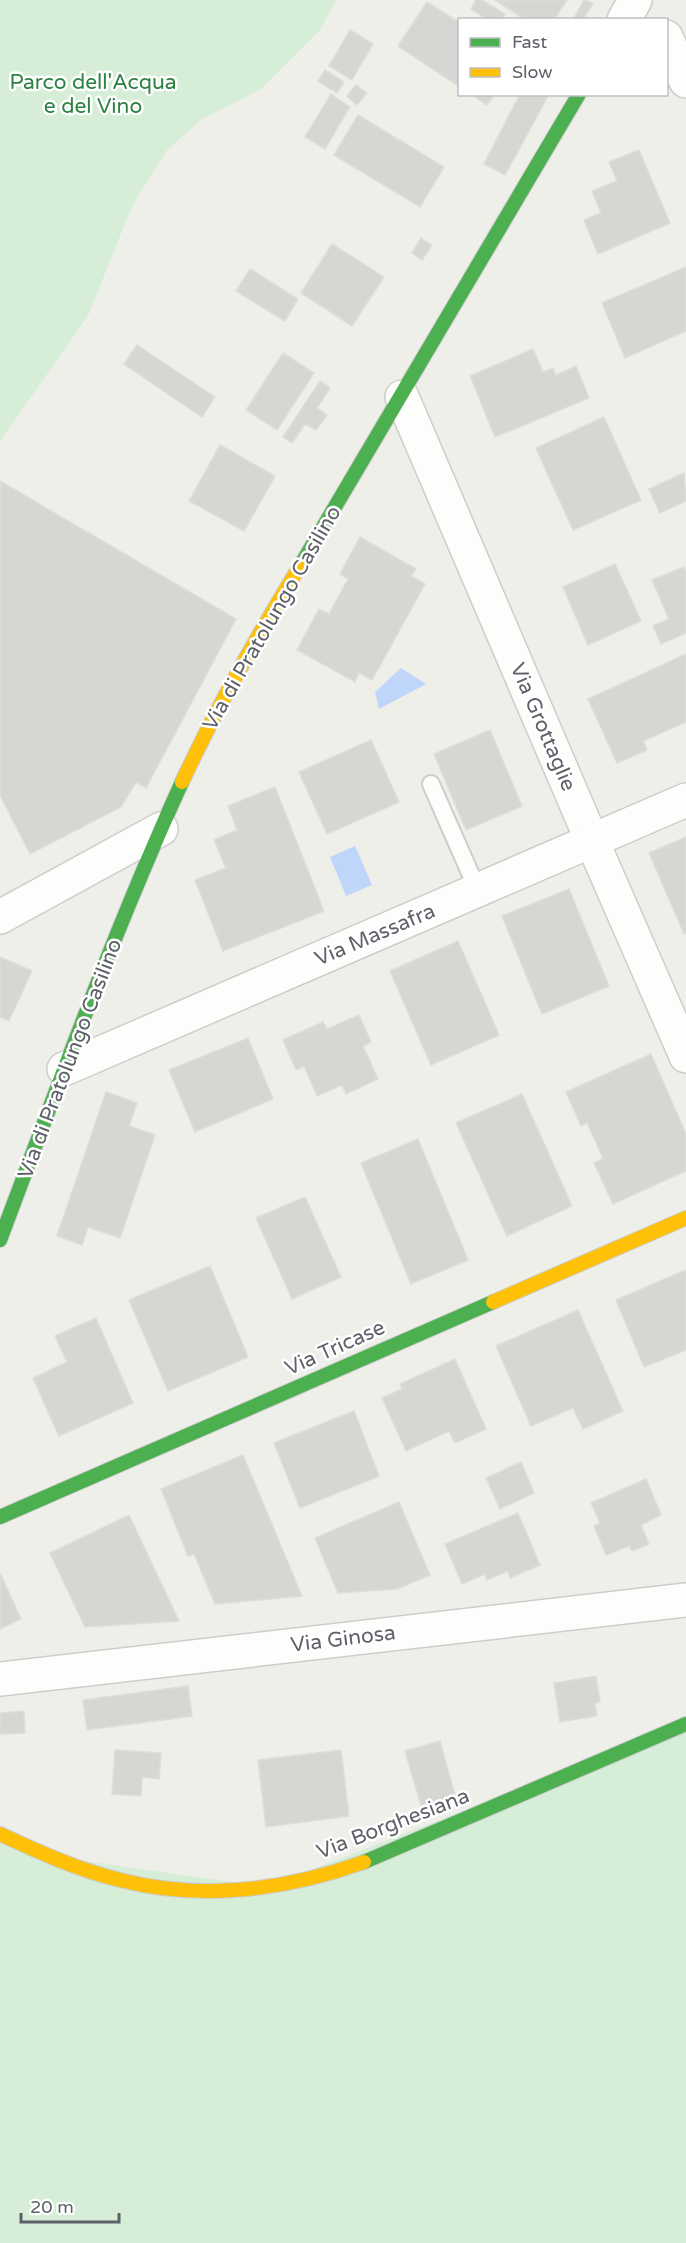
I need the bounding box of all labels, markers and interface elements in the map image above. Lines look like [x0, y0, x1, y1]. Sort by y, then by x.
legend [458, 18, 668, 96]
text: Fast [512, 31, 547, 53]
text: Slow [512, 61, 553, 83]
park label: Parco dell'Acqua e del Vino [9, 70, 177, 119]
street label: Via di Pratolungo Casilino [197, 501, 347, 735]
street label: Via Grottaglie [505, 659, 581, 795]
street label: Via Massafra [311, 898, 439, 972]
street label: Via di Pratolungo Casilino [13, 935, 127, 1183]
street label: Via Tricase [281, 1315, 389, 1381]
street label: Via Ginosa [289, 1620, 397, 1658]
street label: Via Borghesiana [313, 1783, 473, 1865]
scale bar [21, 2186, 118, 2224]
text: 20 m [30, 2196, 74, 2218]

